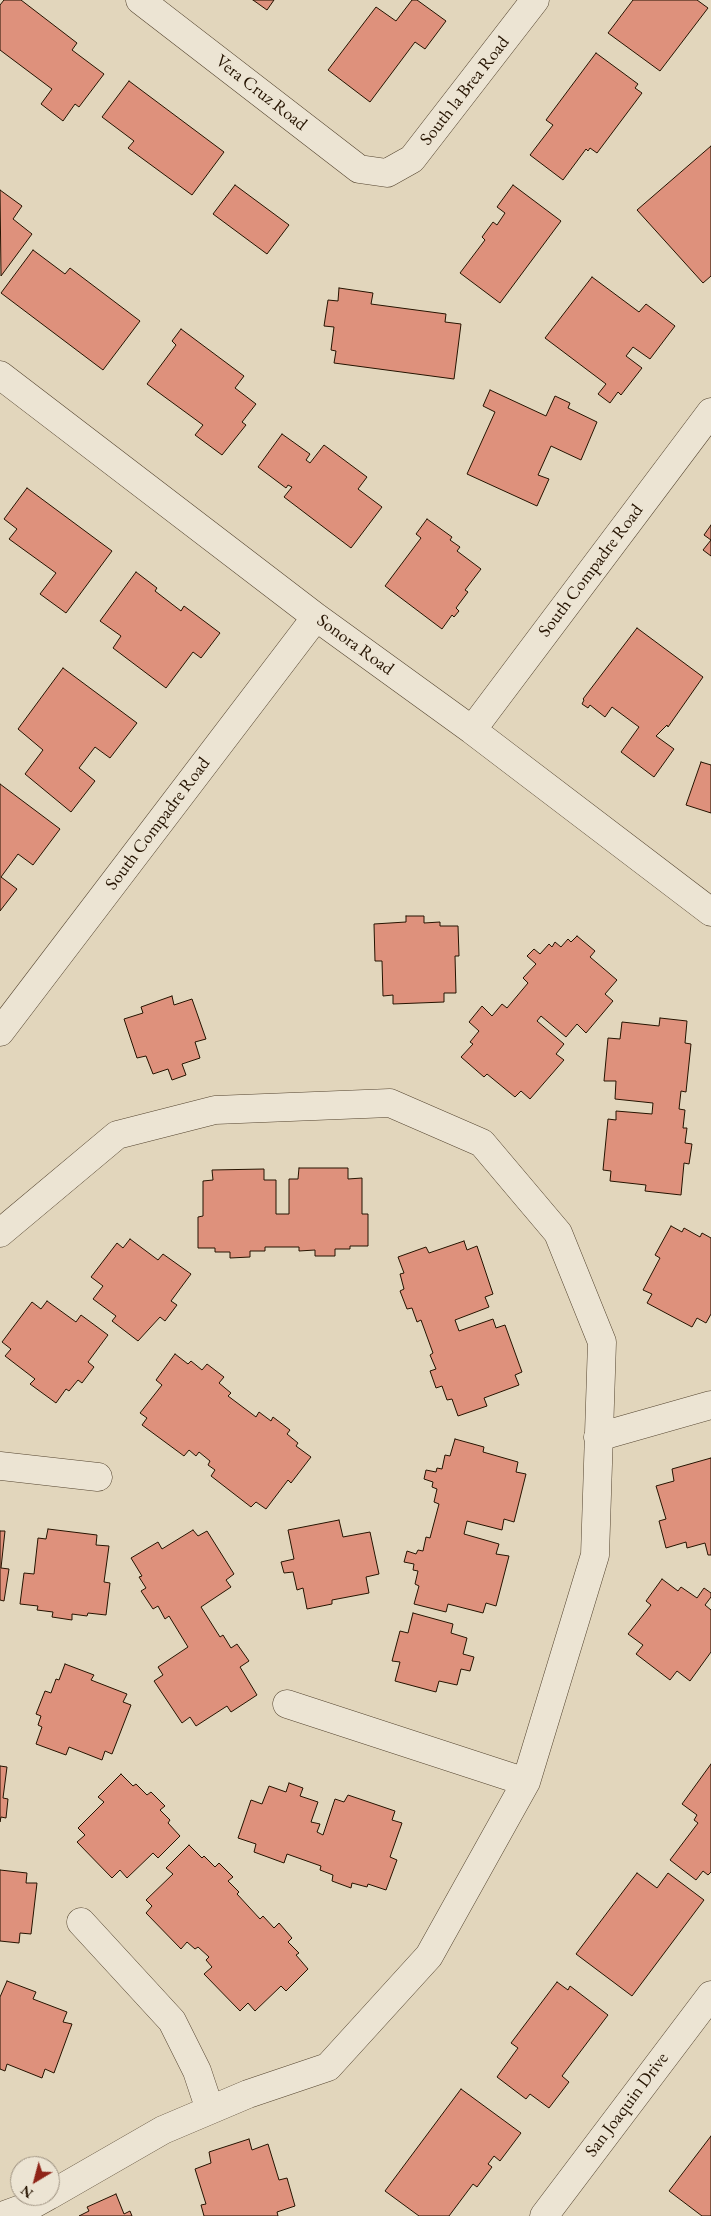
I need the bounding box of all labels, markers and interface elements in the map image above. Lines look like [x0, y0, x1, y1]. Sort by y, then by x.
street label: South la Brea Road [416, 32, 514, 150]
street label: Vera Cruz Road [211, 50, 311, 136]
street label: South Compadre Road [534, 500, 648, 642]
street label: Sonora Road [312, 610, 398, 680]
street label: South Compadre Road [101, 753, 215, 895]
street label: San Joaquin Drive [581, 2048, 673, 2162]
north arrow [10, 2156, 60, 2206]
text: N [17, 2182, 37, 2203]

